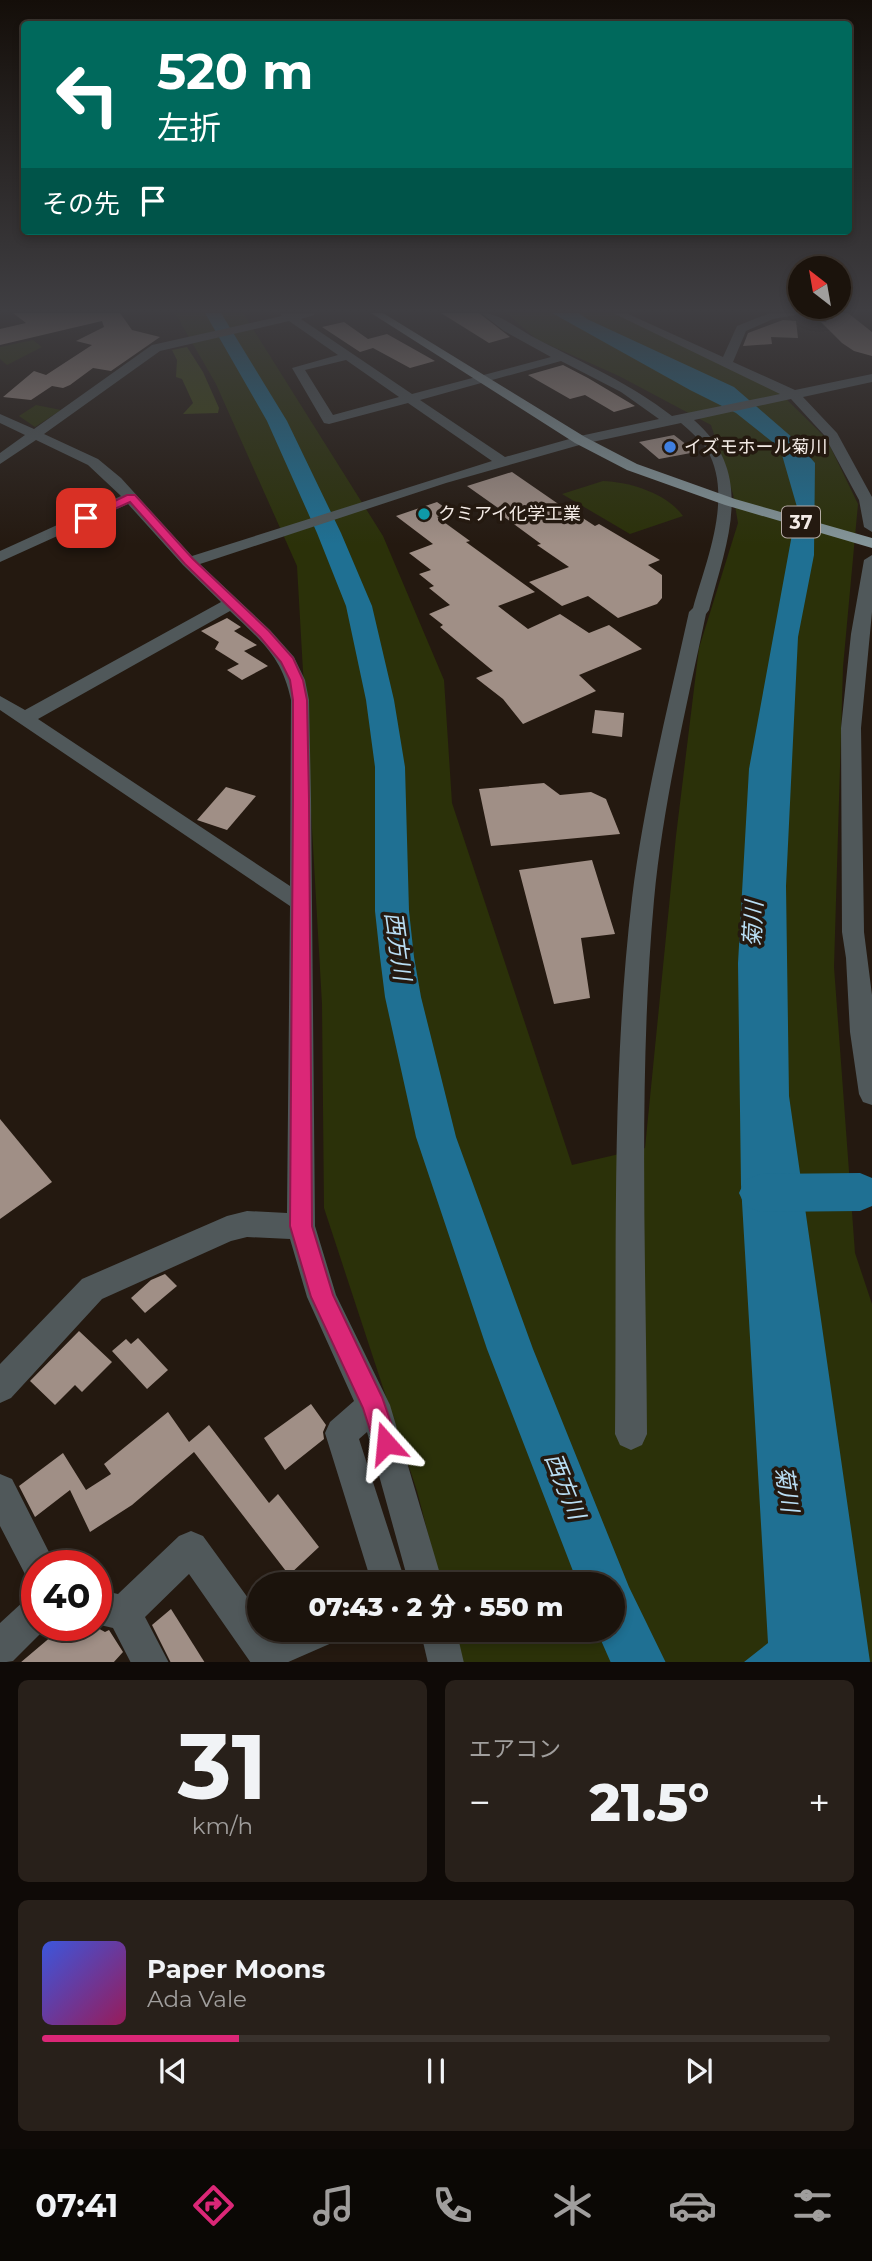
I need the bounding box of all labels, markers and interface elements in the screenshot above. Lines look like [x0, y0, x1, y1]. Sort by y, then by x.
text: 520 m [157, 42, 313, 101]
icon: left [42, 49, 133, 140]
text: 左折 [157, 108, 221, 147]
icon: arrive [134, 182, 172, 220]
text: その先 [42, 188, 120, 220]
north arrow [788, 256, 850, 318]
map controls [788, 256, 851, 319]
place label: イズモホール菊川 [684, 436, 827, 458]
marker: イズモホール菊川 [662, 439, 678, 455]
pin [56, 488, 116, 548]
icon: arrive [67, 499, 105, 537]
place label: クミアイ化学工業 [438, 503, 581, 525]
marker: クミアイ化学工業 [416, 506, 432, 522]
road number: 37 [782, 506, 820, 538]
water label: 菊川 [738, 897, 768, 948]
water label: 西方川 [379, 910, 417, 985]
position arrow [349, 1406, 423, 1480]
water label: 西方川 [539, 1449, 592, 1526]
water label: 菊川 [770, 1464, 805, 1517]
speed limit sign: 40 [21, 1550, 112, 1641]
text: 07:43 · 2 分 · 550 m [308, 1591, 564, 1623]
text: 31 [178, 1711, 267, 1822]
text: エアコン [469, 1735, 561, 1763]
text: 21.5° [590, 1771, 710, 1834]
text: − [469, 1779, 491, 1826]
text: + [808, 1779, 830, 1826]
text: km/h [192, 1812, 253, 1840]
text: Paper Moons [147, 1953, 325, 1985]
text: Ada Vale [147, 1985, 247, 2013]
icon: previous [154, 2052, 192, 2090]
icon: pause [417, 2052, 455, 2090]
icon: next [680, 2052, 718, 2090]
icon: directions [189, 2181, 238, 2230]
icon: music [309, 2181, 358, 2230]
icon: phone [428, 2181, 477, 2230]
icon: climate [548, 2181, 597, 2230]
icon: car [668, 2181, 717, 2230]
icon: filters [788, 2181, 837, 2230]
text: 07:41 [35, 2186, 118, 2225]

